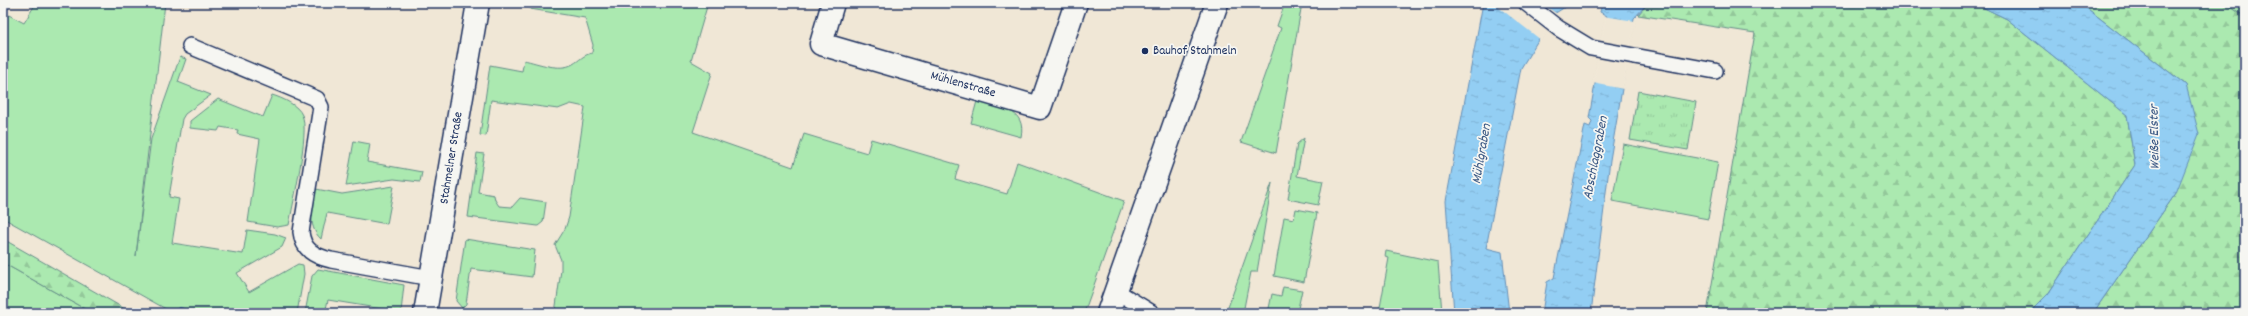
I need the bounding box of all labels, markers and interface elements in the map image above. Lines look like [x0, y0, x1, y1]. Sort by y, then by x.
place label: Bauhof Stahmeln [1153, 42, 1237, 61]
marker: Bauhof Stahmeln [1140, 46, 1150, 56]
street label: Mühlenstraße [928, 67, 998, 103]
water label: Weiße Elster [2144, 103, 2166, 170]
street label: Stahmelner Straße [435, 110, 469, 206]
water label: Abschlaggraben [1578, 114, 1614, 201]
water label: Mühlgraben [1467, 122, 1497, 186]

